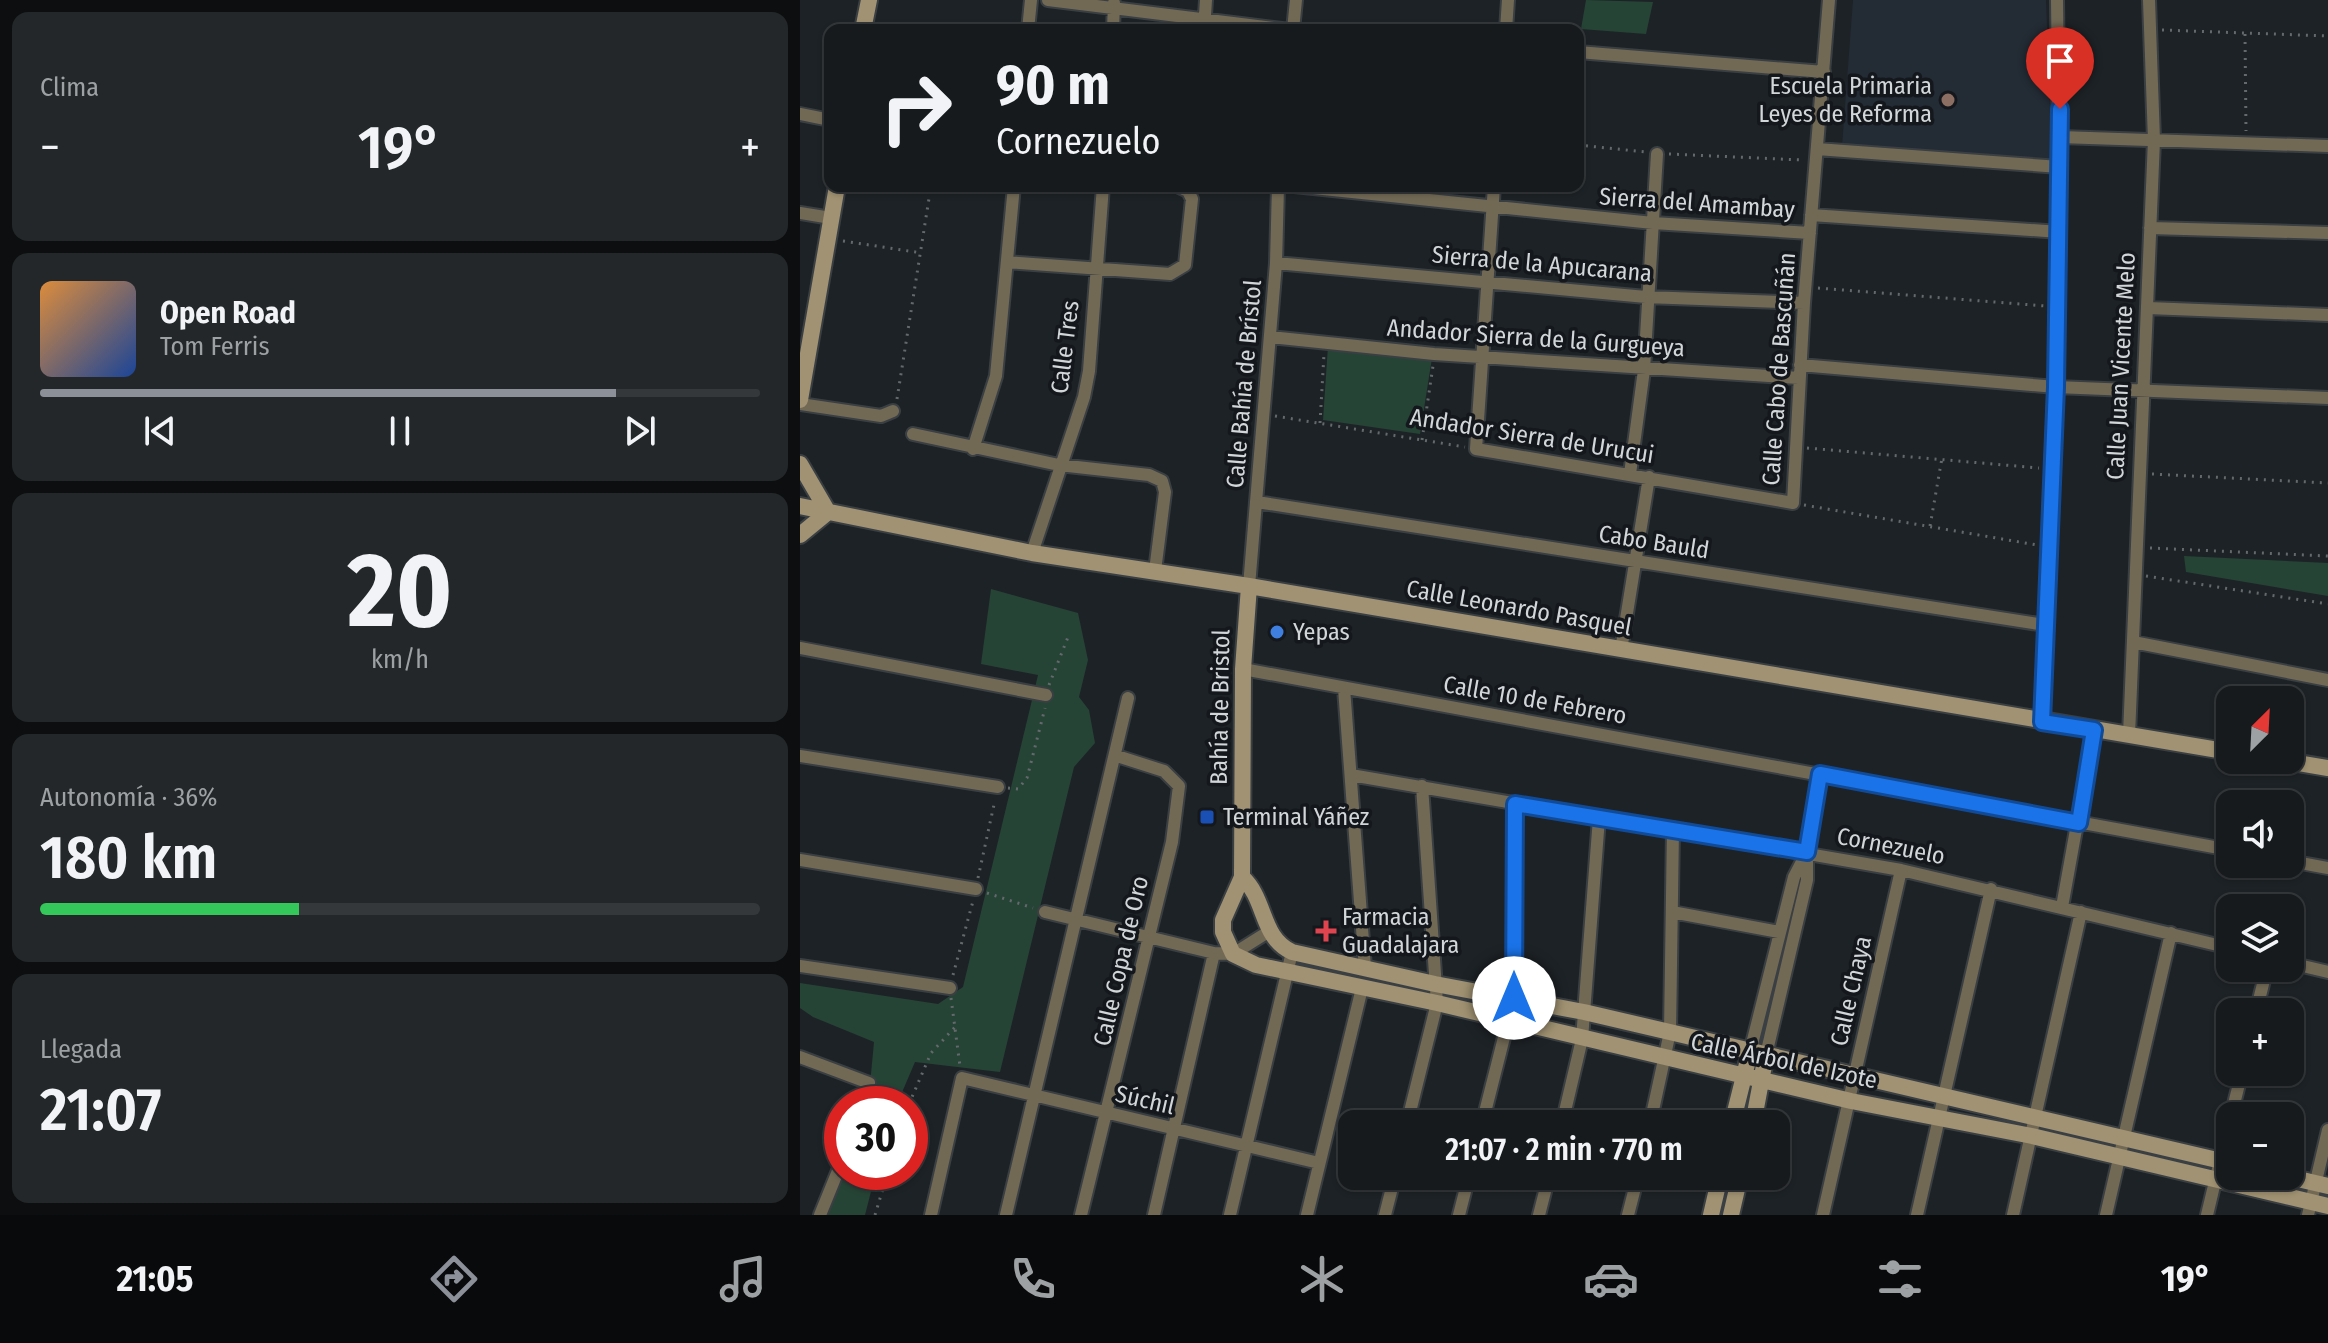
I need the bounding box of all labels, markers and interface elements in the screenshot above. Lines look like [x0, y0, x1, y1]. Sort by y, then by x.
pin [2026, 27, 2094, 109]
icon: arrive [2038, 39, 2082, 83]
text: 90 m [996, 52, 1110, 119]
icon: right [864, 56, 968, 160]
text: Clima [40, 72, 99, 103]
place label: Escuela Primaria Leyes de Reforma [1759, 72, 1932, 128]
marker: Escuela Primaria Leyes de Reforma [1939, 91, 1957, 109]
text: 19° [358, 112, 442, 184]
text: Cornezuelo [996, 120, 1160, 164]
text: − [40, 121, 60, 174]
text: + [740, 121, 760, 174]
street label: Sierra del Amambay [1598, 182, 1796, 224]
street label: Sierra de la Apucarana [1431, 240, 1653, 288]
street label: Calle Juan Vicente Melo [2101, 251, 2141, 481]
street label: Calle Cabo de Bascuñán [1757, 252, 1801, 486]
street label: Calle Bahía de Brístol [1221, 279, 1267, 489]
text: Open Road [160, 295, 296, 331]
street label: Calle Tres [1045, 299, 1085, 395]
street label: Andador Sierra de la Gurgueya [1386, 314, 1686, 362]
text: Tom Ferris [160, 331, 270, 362]
street label: Andador Sierra de Urucui [1408, 403, 1656, 469]
icon: previous [138, 409, 182, 453]
icon: pause [378, 409, 422, 453]
icon: next [618, 409, 662, 453]
street label: Cabo Bauld [1597, 519, 1711, 565]
text: 20 [348, 529, 452, 654]
street label: Calle Leonardo Pasquel [1404, 574, 1634, 642]
place label: Yepas [1293, 618, 1350, 646]
marker: Yepas [1268, 623, 1286, 641]
street label: Bahía de Bristol [1205, 629, 1235, 785]
text: km/h [371, 644, 429, 675]
street label: Calle 10 de Febrero [1441, 670, 1629, 730]
north arrow [2216, 686, 2304, 774]
map controls [2216, 686, 2304, 1190]
text: Autonomía · 36% [40, 782, 218, 813]
button: sound [2216, 790, 2304, 878]
place label: Terminal Yáñez [1223, 803, 1369, 831]
marker: Terminal Yáñez [1198, 808, 1216, 826]
text: 180 km [40, 822, 217, 894]
street label: Cornezuelo [1835, 822, 1947, 870]
street label: Calle Copa de Oro [1088, 873, 1154, 1049]
button: layers [2216, 894, 2304, 982]
place label: Farmacia Guadalajara [1342, 903, 1459, 959]
marker: Farmacia Guadalajara [1317, 922, 1335, 940]
street label: Calle Chaya [1825, 933, 1877, 1049]
position arrow [1472, 956, 1556, 1040]
button: + [2216, 998, 2304, 1086]
street label: Calle Árbol de Izote [1688, 1027, 1880, 1094]
text: Llegada [40, 1034, 122, 1065]
text: 21:07 [40, 1074, 161, 1146]
street label: Súchil [1113, 1080, 1177, 1120]
speed limit sign: 30 [824, 1086, 928, 1190]
button: − [2216, 1102, 2304, 1190]
text: 21:07 · 2 min · 770 m [1445, 1132, 1683, 1168]
icon: directions [426, 1251, 482, 1307]
icon: music [715, 1251, 771, 1307]
icon: phone [1005, 1251, 1061, 1307]
icon: climate [1294, 1251, 1350, 1307]
icon: car [1583, 1251, 1639, 1307]
icon: filters [1872, 1251, 1928, 1307]
text: 21:05 [117, 1257, 193, 1301]
text: 19° [2161, 1257, 2211, 1301]

